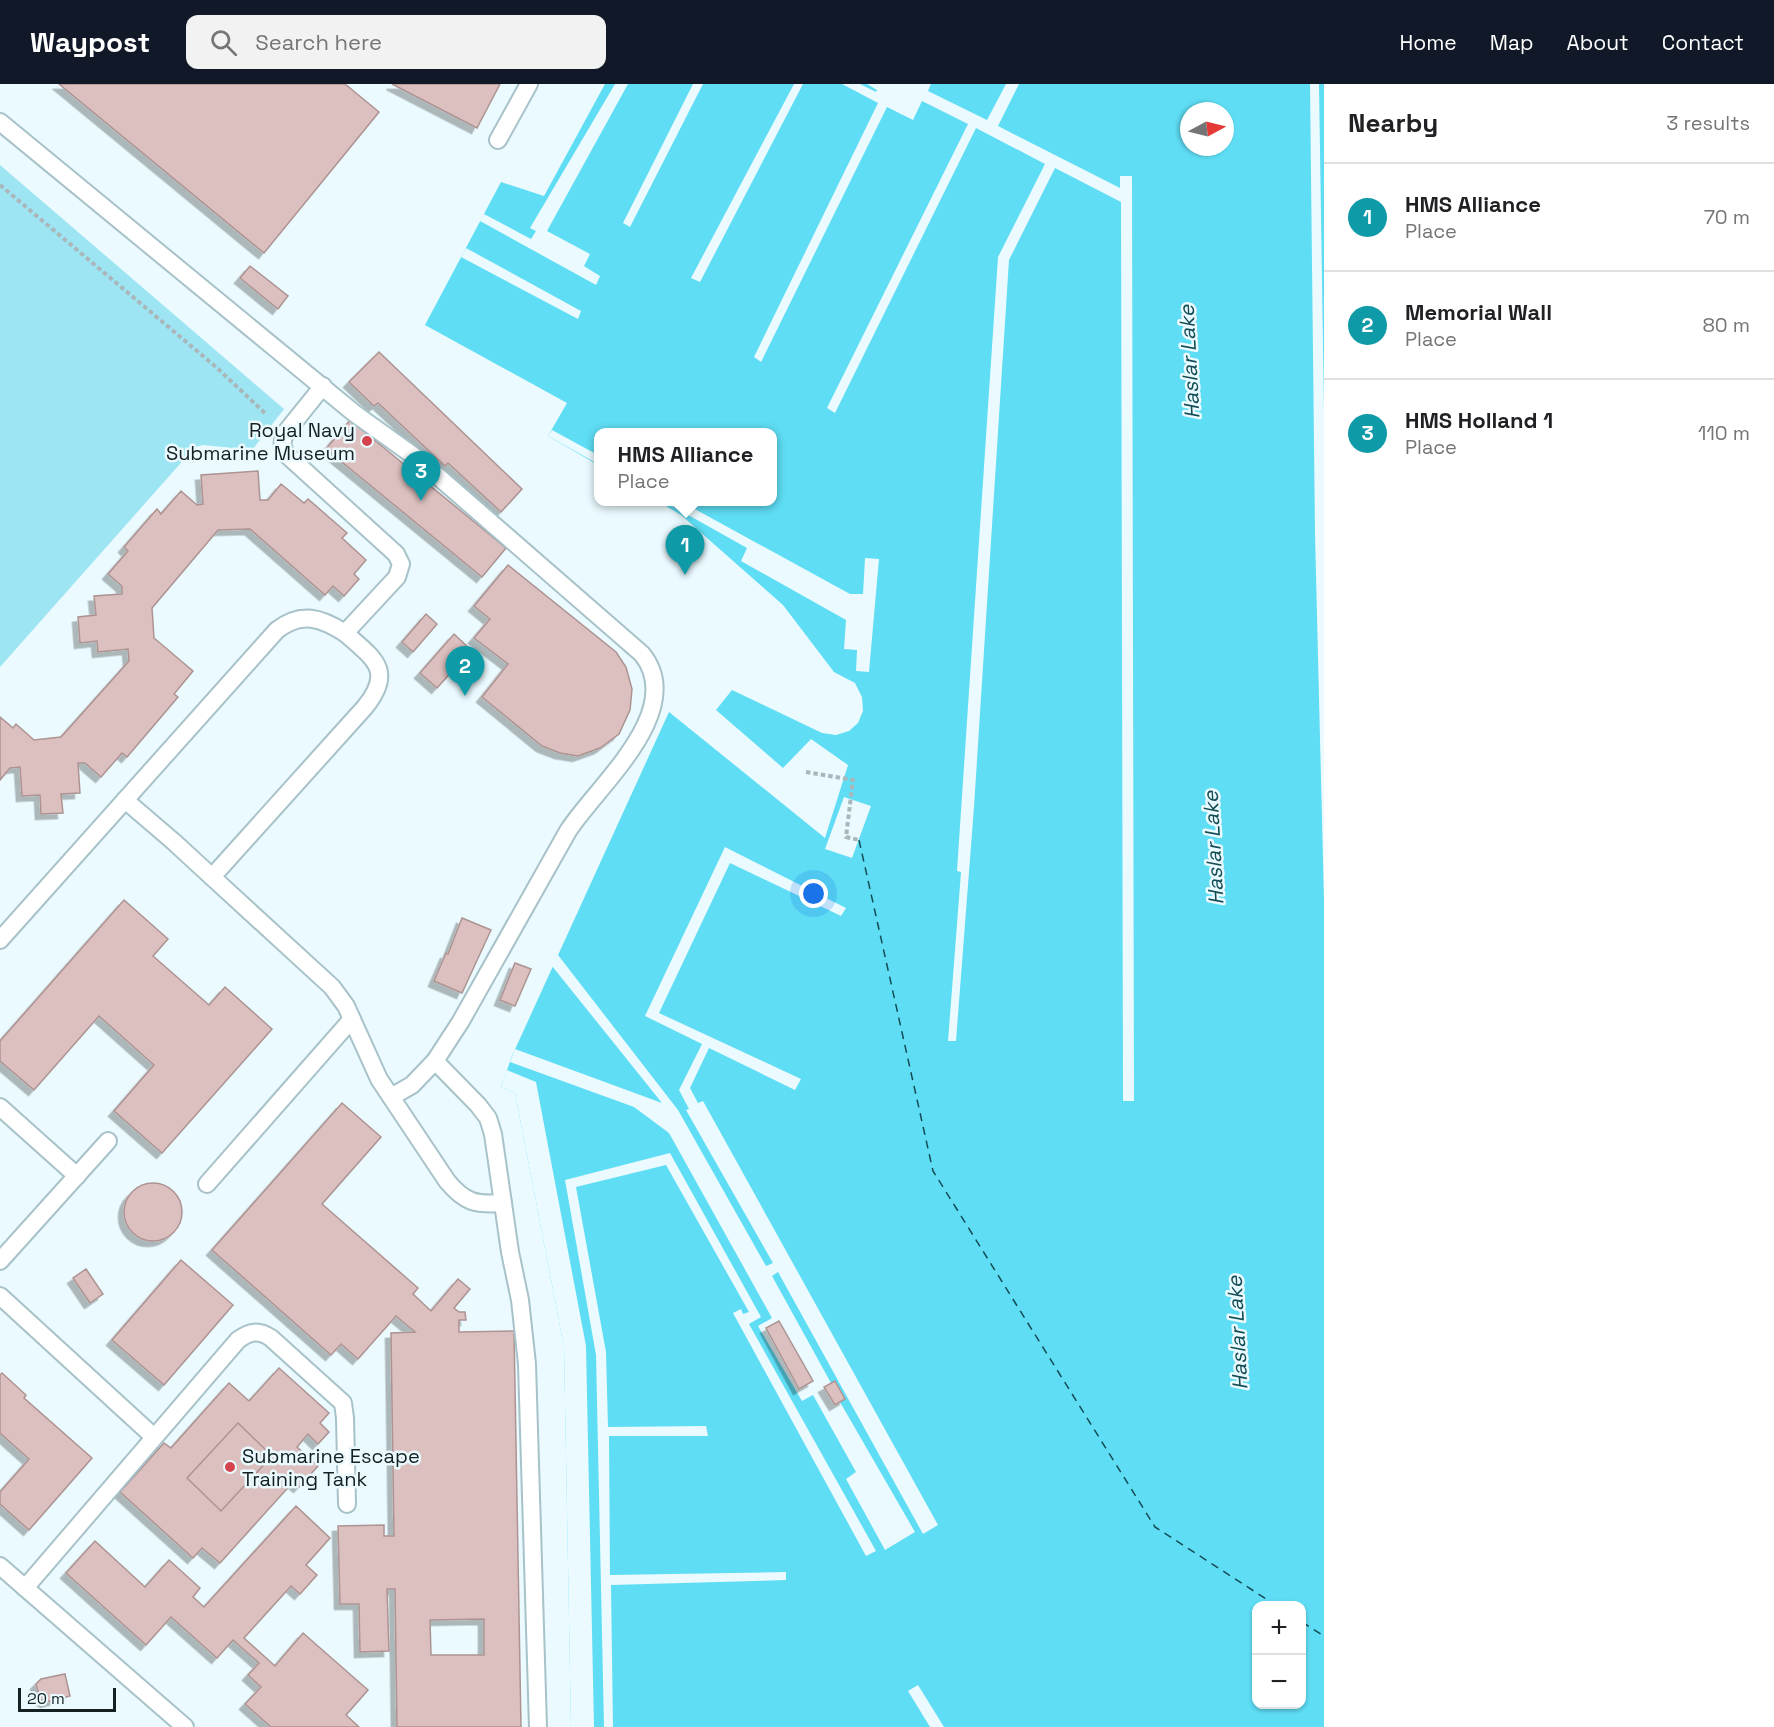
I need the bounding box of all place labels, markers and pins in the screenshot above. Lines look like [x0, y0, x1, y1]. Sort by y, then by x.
place label: Royal Navy Submarine Museum [166, 417, 355, 466]
marker: Royal Navy Submarine Museum [360, 434, 374, 448]
pin: 3 [402, 452, 440, 501]
pin: 1 [666, 526, 704, 575]
pin: 2 [446, 646, 484, 696]
place label: Submarine Escape Training Tank [242, 1443, 420, 1492]
marker: Submarine Escape Training Tank [223, 1460, 237, 1474]

